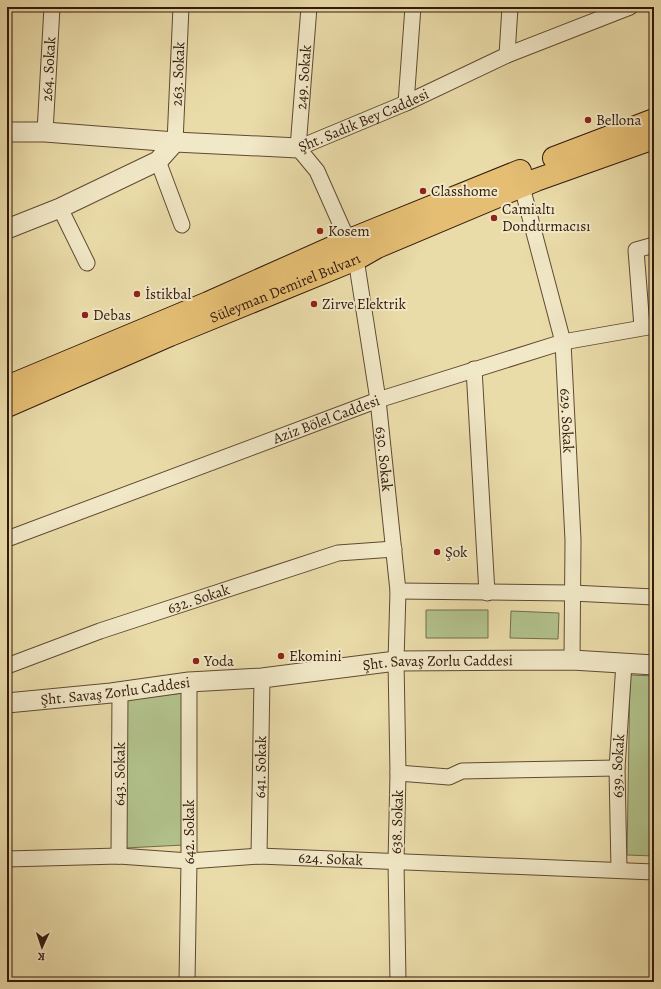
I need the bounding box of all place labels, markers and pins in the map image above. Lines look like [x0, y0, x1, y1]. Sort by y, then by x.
place label: Bellona [596, 110, 642, 130]
marker: Bellona [583, 115, 593, 125]
place label: Classhome [431, 181, 498, 201]
marker: Classhome [418, 186, 428, 196]
place label: Camialtı Dondurmacısı [502, 199, 590, 236]
marker: Camialtı Dondurmacısı [489, 213, 499, 223]
place label: Kosem [328, 221, 370, 241]
marker: Kosem [315, 226, 325, 236]
place label: İstikbal [145, 284, 191, 304]
marker: İstikbal [132, 289, 142, 299]
place label: Zirve Elektrik [322, 294, 406, 314]
marker: Zirve Elektrik [309, 299, 319, 309]
place label: Debas [93, 305, 131, 325]
marker: Debas [80, 310, 90, 320]
place label: Şok [445, 542, 468, 562]
marker: Şok [432, 547, 442, 557]
place label: Ekomini [289, 646, 342, 666]
place label: Yoda [203, 651, 234, 671]
marker: Ekomini [276, 651, 286, 661]
marker: Yoda [191, 656, 201, 666]

